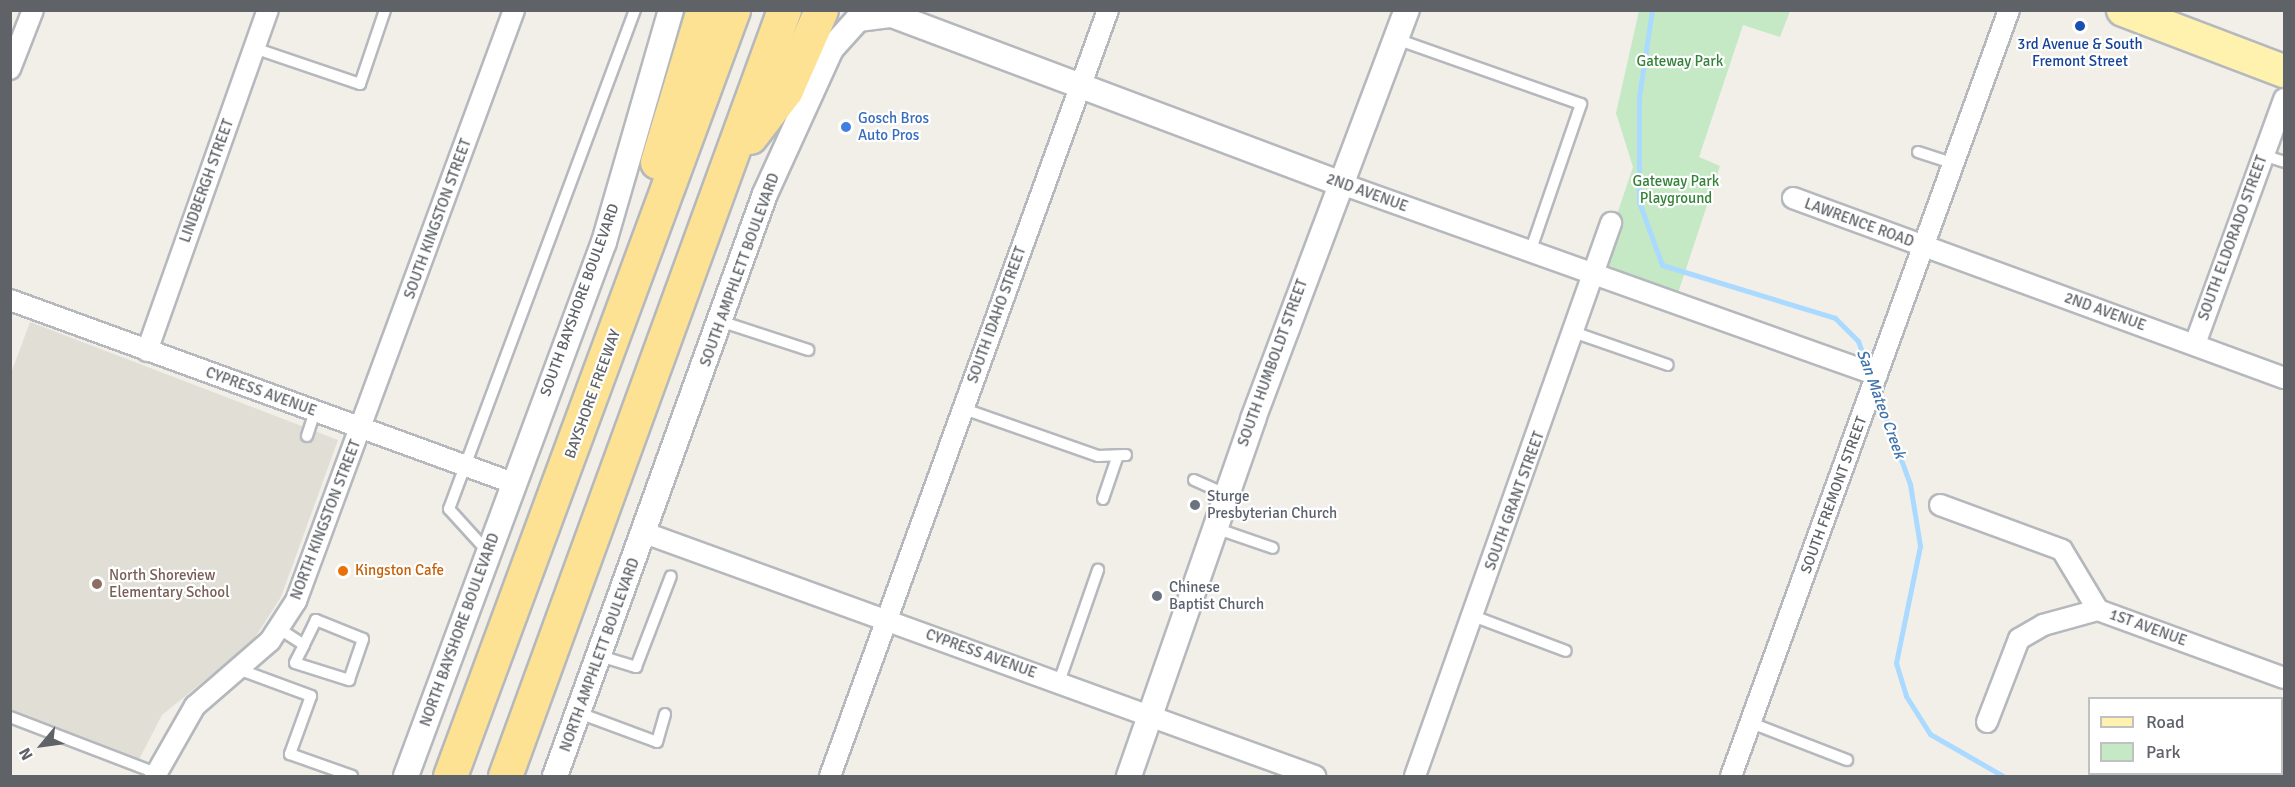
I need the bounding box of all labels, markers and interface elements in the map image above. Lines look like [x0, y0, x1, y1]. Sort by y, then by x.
marker: 3rd Avenue & South Fremont Street [2073, 19, 2087, 33]
place label: 3rd Avenue & South Fremont Street [2017, 35, 2143, 70]
park label: Gateway Park [1637, 53, 1723, 71]
place label: Gosch Bros Auto Pros [858, 109, 929, 144]
street label: LINDBERGH STREET [176, 117, 238, 245]
marker: Gosch Bros Auto Pros [839, 120, 853, 134]
street label: SOUTH KINGSTON STREET [401, 136, 475, 302]
street label: SOUTH ELDORADO STREET [2195, 153, 2271, 323]
street label: 2ND AVENUE [1324, 170, 1410, 216]
street label: SOUTH AMPHLETT BOULEVARD [697, 171, 783, 369]
park label: Gateway Park Playground [1633, 172, 1719, 207]
street label: LAWRENCE ROAD [1802, 195, 1916, 251]
street label: SOUTH BAYSHORE BOULEVARD [537, 201, 623, 399]
street label: SOUTH IDAHO STREET [964, 244, 1030, 386]
street label: SOUTH HUMBOLDT STREET [1234, 277, 1312, 449]
street label: 2ND AVENUE [2062, 289, 2148, 335]
street label: BAYSHORE FREEWAY [561, 327, 625, 461]
water label: San Mateo Creek [1852, 347, 1910, 461]
street label: CYPRESS AVENUE [203, 364, 319, 420]
street label: SOUTH FREMONT STREET [1797, 414, 1871, 576]
street label: SOUTH GRANT STREET [1482, 429, 1548, 573]
street label: NORTH KINGSTON STREET [287, 438, 365, 602]
place label: Sturge Presbyterian Church [1207, 487, 1337, 522]
marker: Sturge Presbyterian Church [1188, 498, 1202, 512]
street label: NORTH BAYSHORE BOULEVARD [417, 531, 503, 729]
street label: NORTH AMPHLETT BOULEVARD [556, 556, 644, 754]
place label: Kingston Cafe [355, 562, 444, 580]
marker: Kingston Cafe [336, 564, 350, 578]
place label: North Shoreview Elementary School [109, 566, 230, 601]
marker: North Shoreview Elementary School [90, 577, 104, 591]
place label: Chinese Baptist Church [1169, 578, 1264, 613]
marker: Chinese Baptist Church [1150, 589, 1164, 603]
street label: 1ST AVENUE [2107, 606, 2189, 650]
street label: CYPRESS AVENUE [923, 626, 1039, 682]
legend [2088, 697, 2283, 775]
text: Road [2146, 711, 2185, 733]
north arrow [12, 715, 72, 775]
text: Park [2146, 741, 2181, 763]
text: N [15, 744, 38, 763]

